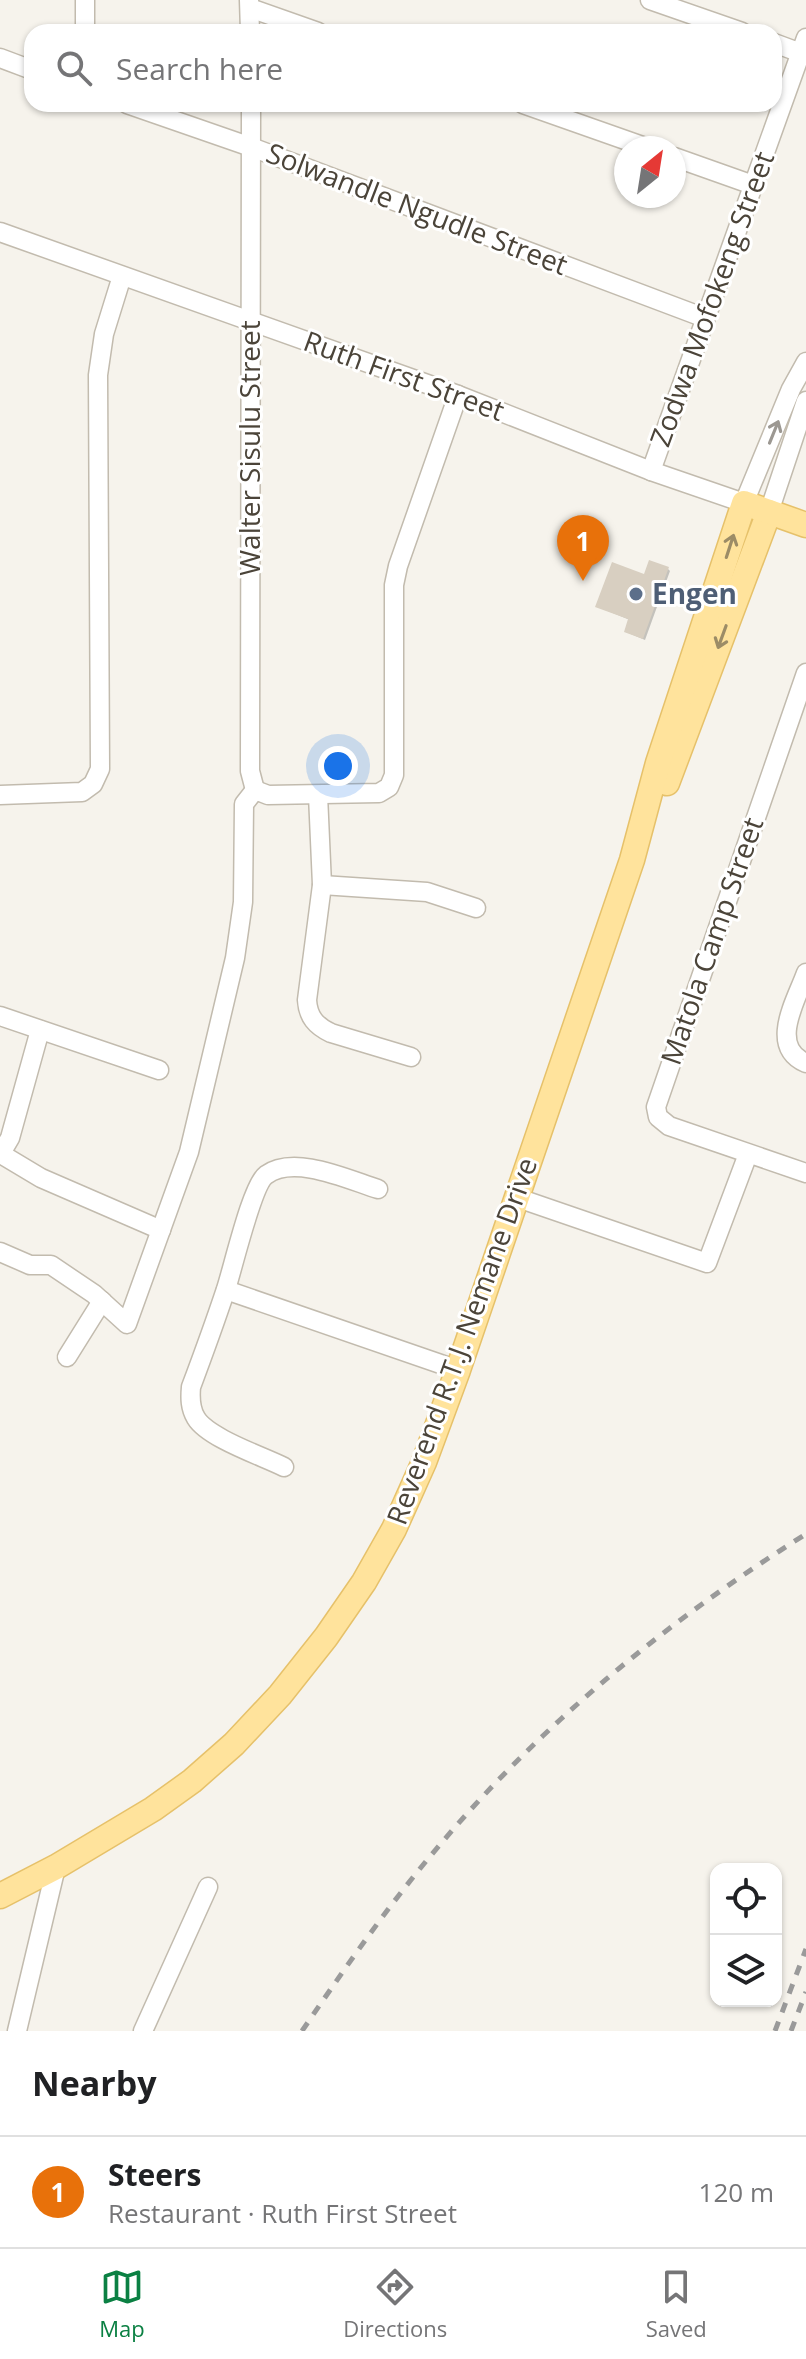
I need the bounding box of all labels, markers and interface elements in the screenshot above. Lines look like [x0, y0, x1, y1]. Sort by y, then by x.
search box [24, 24, 782, 112]
icon: search [52, 46, 96, 90]
text: Search here [116, 48, 283, 89]
street label: Solwandle Ngudle Street [261, 133, 573, 283]
north arrow [614, 136, 686, 208]
street label: Zodwa Mofokeng Street [640, 146, 782, 451]
street label: Walter Sisulu Street [230, 320, 268, 576]
street label: Ruth First Street [299, 321, 510, 429]
one-way arrow [767, 420, 782, 445]
pin: 1 [557, 515, 609, 581]
one-way arrow [724, 533, 739, 558]
place label: Engen [652, 574, 737, 612]
marker: Engen [627, 585, 645, 603]
one-way arrow [714, 624, 728, 649]
your location [318, 746, 358, 786]
street label: Matola Camp Street [651, 812, 771, 1069]
street label: Reverend R.T.J. Nemane Drive [377, 1152, 545, 1529]
map controls [710, 1863, 782, 2007]
button: locate [710, 1863, 782, 1935]
button: layers [710, 1935, 782, 2007]
text: Nearby [32, 2060, 157, 2106]
text: Steers [108, 2154, 202, 2195]
text: 1 [51, 2174, 65, 2210]
text: 120 m [699, 2174, 774, 2210]
text: Restaurant · Ruth First Street [108, 2195, 457, 2231]
tab: Map [99, 2265, 145, 2343]
tab: Directions [343, 2265, 447, 2343]
tab: Saved [646, 2265, 707, 2343]

